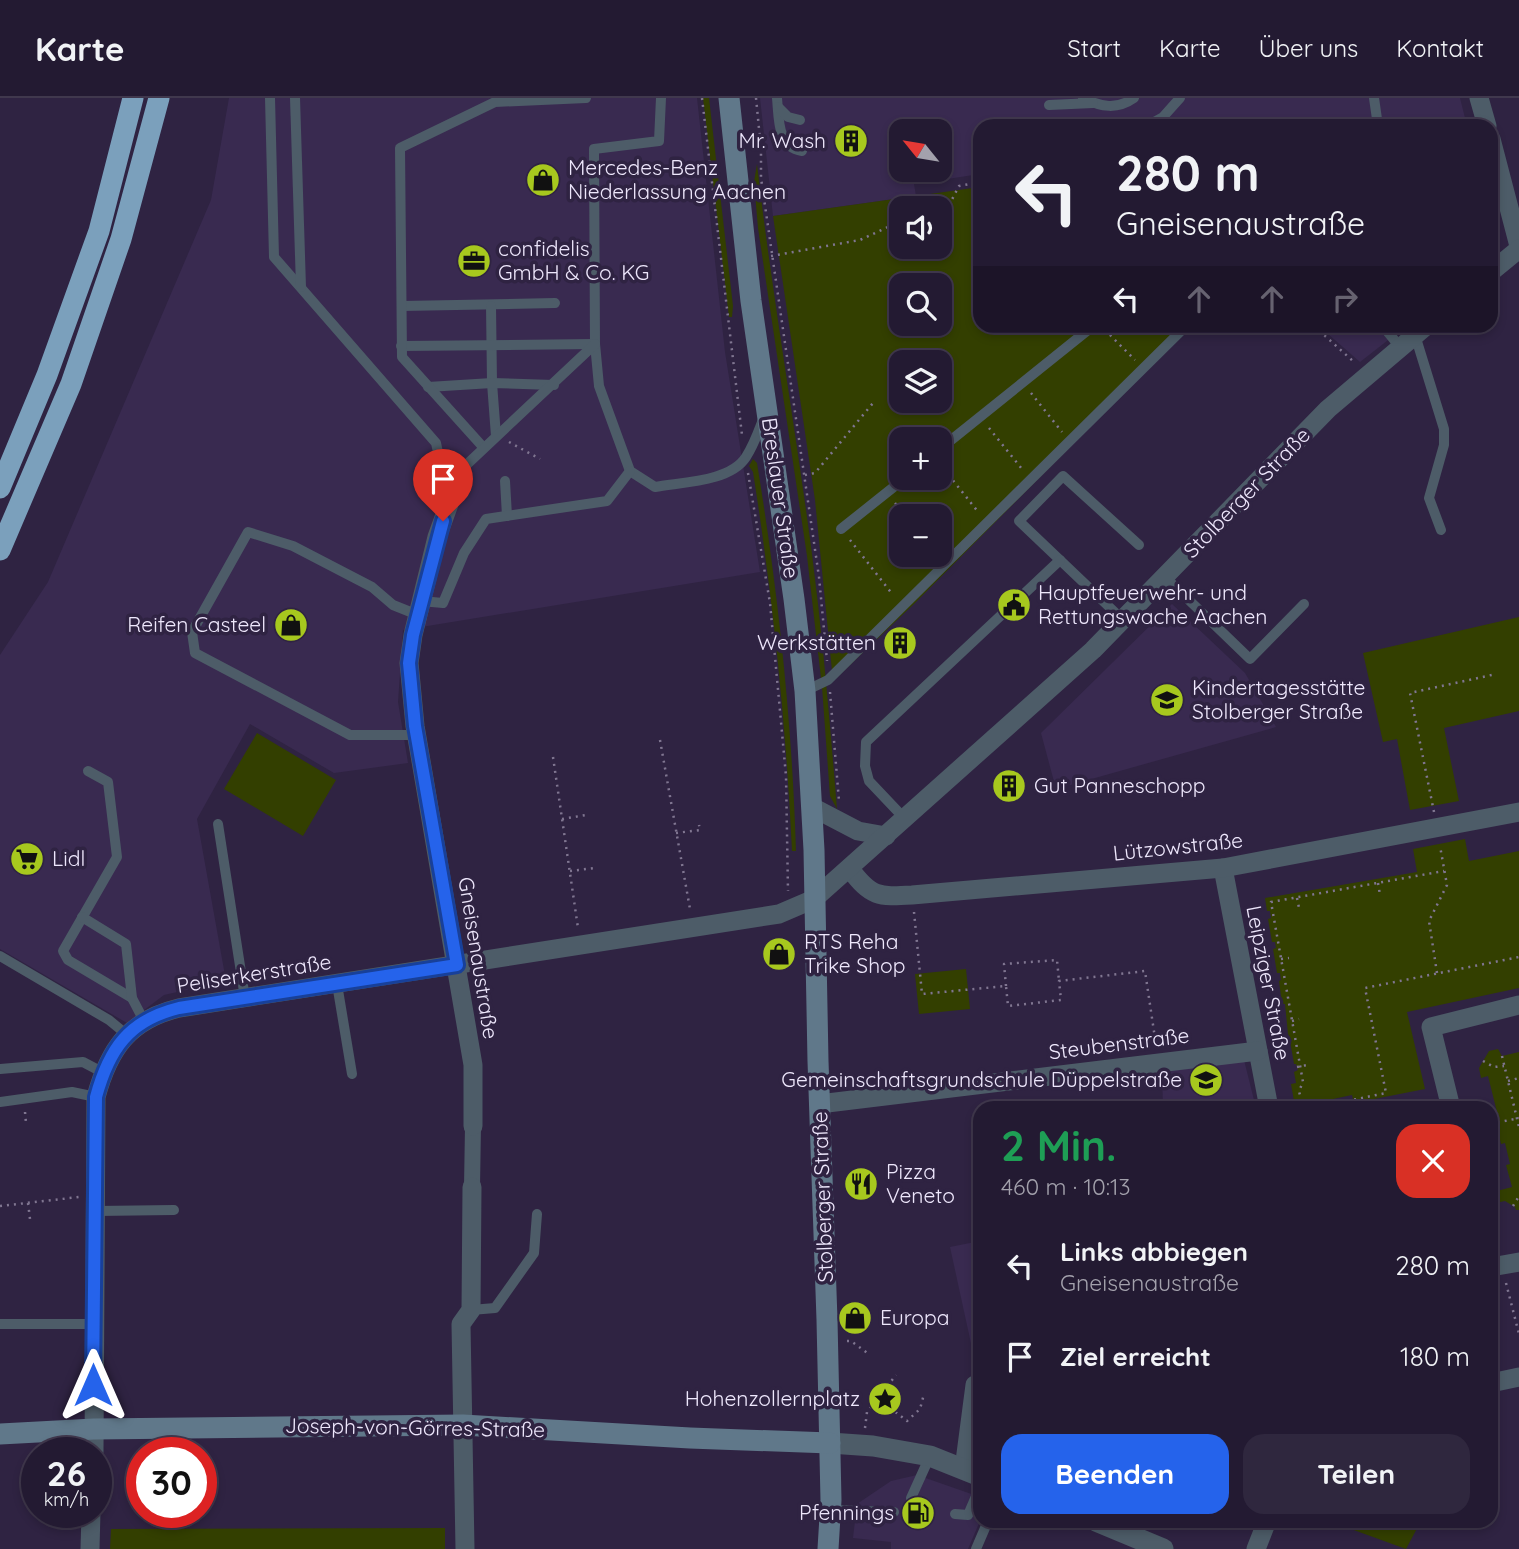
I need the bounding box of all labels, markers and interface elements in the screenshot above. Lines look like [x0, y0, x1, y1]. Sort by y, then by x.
text: Karte [35, 28, 124, 69]
text: Start [1067, 33, 1121, 63]
text: Karte [1159, 33, 1220, 63]
text: Über uns [1258, 33, 1358, 63]
text: Kontakt [1396, 33, 1484, 63]
north arrow [889, 119, 952, 182]
map controls [889, 119, 952, 567]
building icon: Mr. Wash [832, 122, 870, 160]
place label: Mr. Wash [739, 127, 826, 153]
text: 280 m [1116, 142, 1260, 203]
icon: left [1001, 147, 1092, 238]
place label: Mercedes-Benz Niederlassung Aachen [568, 154, 786, 204]
shop icon: Mercedes-Benz Niederlassung Aachen [524, 161, 562, 199]
button: sound [889, 196, 952, 259]
text: Gneisenaustraße [1116, 203, 1365, 243]
place label: confidelis GmbH & Co. KG [498, 235, 649, 285]
office icon: confidelis GmbH & Co. KG [455, 242, 493, 280]
button: search [889, 273, 952, 336]
icon: left [1107, 280, 1145, 318]
icon: ahead [1180, 280, 1218, 318]
icon: ahead [1253, 280, 1291, 318]
icon: right [1326, 280, 1364, 318]
button: layers [889, 350, 952, 413]
street label: Breslauer Straße [757, 416, 805, 580]
street label: Stolberger Straße [1177, 422, 1315, 563]
button: + [889, 427, 952, 490]
pin [413, 449, 473, 521]
icon: arrive [424, 460, 462, 498]
button: − [889, 504, 952, 567]
place label: Hauptfeuerwehr- und Rettungswache Aachen [1038, 579, 1267, 629]
public building icon: Hauptfeuerwehr- und Rettungswache Aachen [995, 586, 1033, 624]
shop icon: Reifen Casteel [272, 606, 310, 644]
place label: Reifen Casteel [127, 611, 266, 637]
building icon: Werkstätten [881, 624, 919, 662]
place label: Werkstätten [757, 629, 876, 655]
place label: Kindertagesstätte Stolberger Straße [1192, 674, 1365, 724]
school or university icon: Kindertagesstätte Stolberger Straße [1148, 681, 1186, 719]
building icon: Gut Panneschopp [990, 767, 1028, 805]
place label: Gut Panneschopp [1034, 772, 1205, 798]
street label: Lützowstraße [1112, 826, 1244, 866]
supermarket icon: Lidl [8, 840, 46, 878]
place label: Lidl [52, 845, 85, 871]
street label: Gneisenaustraße [453, 875, 505, 1041]
street label: Leipziger Straße [1241, 903, 1297, 1062]
place label: RTS Reha Trike Shop [804, 928, 906, 978]
shop icon: RTS Reha Trike Shop [760, 935, 798, 973]
street label: Peliserkerstraße [175, 948, 333, 998]
street label: Steubenstraße [1047, 1021, 1191, 1065]
school or university icon: Gemeinschaftsgrundschule Düppelstraße [1187, 1061, 1225, 1099]
place label: Gemeinschaftsgrundschule Düppelstraße [781, 1066, 1182, 1092]
street label: Stolberger Straße [806, 1111, 838, 1283]
text: 2 Min. [1001, 1119, 1116, 1172]
button: close [1396, 1124, 1470, 1198]
place label: Pizza Veneto [886, 1158, 955, 1208]
restaurant icon: Pizza Veneto [842, 1165, 880, 1203]
text: 460 m · 10:13 [1001, 1172, 1131, 1201]
text: Links abbiegen [1060, 1235, 1248, 1268]
icon: left [1001, 1247, 1039, 1285]
text: 280 m [1395, 1249, 1470, 1282]
text: Gneisenaustraße [1060, 1268, 1239, 1297]
shop icon: Europa [836, 1299, 874, 1337]
place label: Europa [880, 1304, 949, 1330]
icon: arrive [1001, 1338, 1039, 1376]
text: Ziel erreicht [1060, 1340, 1211, 1373]
text: 180 m [1400, 1340, 1470, 1373]
position arrow [56, 1348, 130, 1422]
place icon: Hohenzollernplatz [866, 1380, 904, 1418]
place label: Hohenzollernplatz [685, 1385, 860, 1411]
street label: Joseph-von-Görres-Straße [285, 1412, 545, 1442]
button: Beenden [1001, 1434, 1229, 1514]
button: Teilen [1243, 1434, 1470, 1514]
speed limit sign: 30 [126, 1437, 217, 1528]
text: 26 [47, 1451, 86, 1495]
text: km/h [44, 1488, 89, 1511]
fuel station icon: Pfennings [899, 1494, 937, 1532]
place label: Pfennings [799, 1499, 894, 1525]

